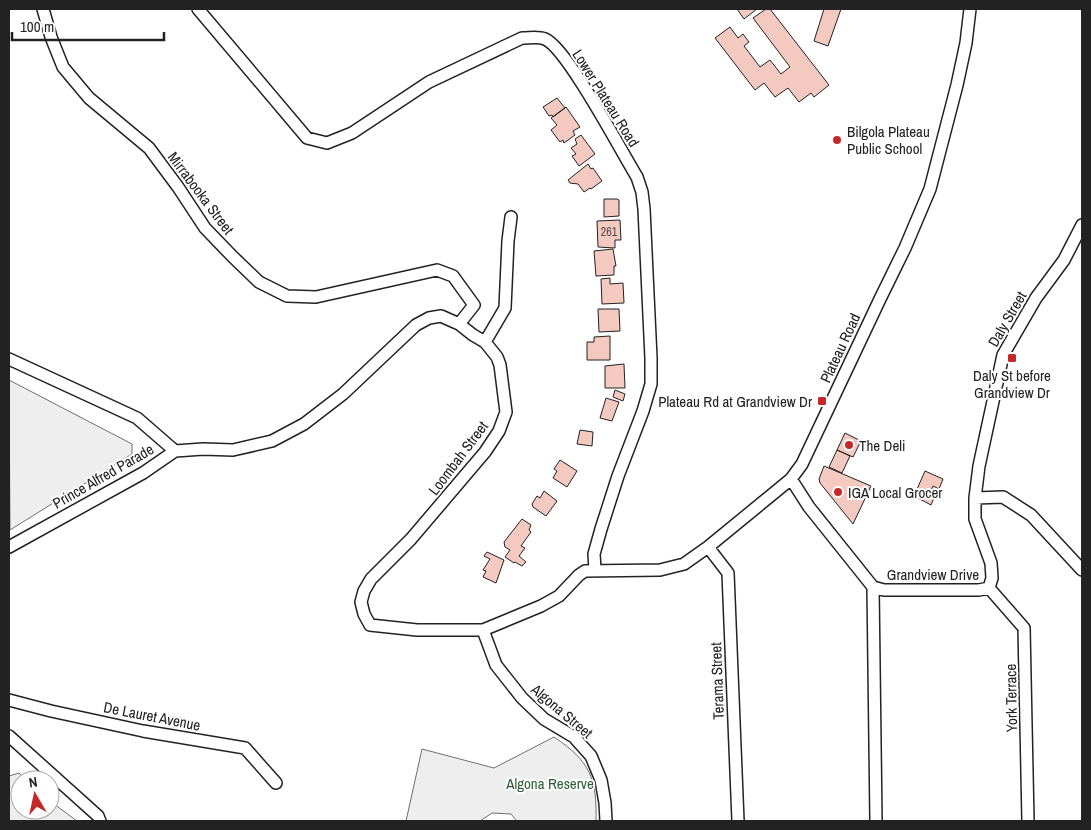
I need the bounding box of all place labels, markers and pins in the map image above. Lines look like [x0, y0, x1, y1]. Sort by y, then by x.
place label: Bilgola Plateau Public School [847, 121, 930, 159]
marker: Bilgola Plateau Public School [831, 134, 843, 146]
marker: Daly St before Grandview Dr [1006, 352, 1018, 364]
place label: Daly St before Grandview Dr [973, 365, 1051, 403]
place label: Plateau Rd at Grandview Dr [658, 391, 812, 412]
marker: Plateau Rd at Grandview Dr [816, 395, 828, 407]
place label: The Deli [859, 435, 906, 456]
marker: The Deli [843, 439, 855, 451]
place label: IGA Local Grocer [848, 482, 942, 503]
marker: IGA Local Grocer [832, 486, 844, 498]

